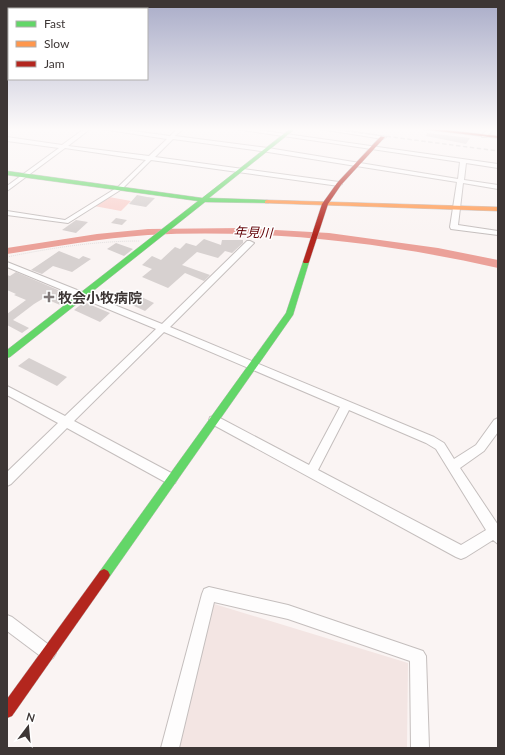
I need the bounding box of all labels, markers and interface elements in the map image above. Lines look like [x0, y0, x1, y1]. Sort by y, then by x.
legend [8, 8, 148, 80]
text: Fast [44, 16, 66, 31]
text: Slow [44, 36, 70, 51]
text: Jam [44, 56, 65, 71]
water label: 年見川 [233, 223, 275, 241]
place label: 牧会小牧病院 [58, 289, 142, 306]
marker: 牧会小牧病院 [43, 291, 55, 303]
north arrow [8, 707, 48, 747]
text: N [25, 709, 37, 724]

